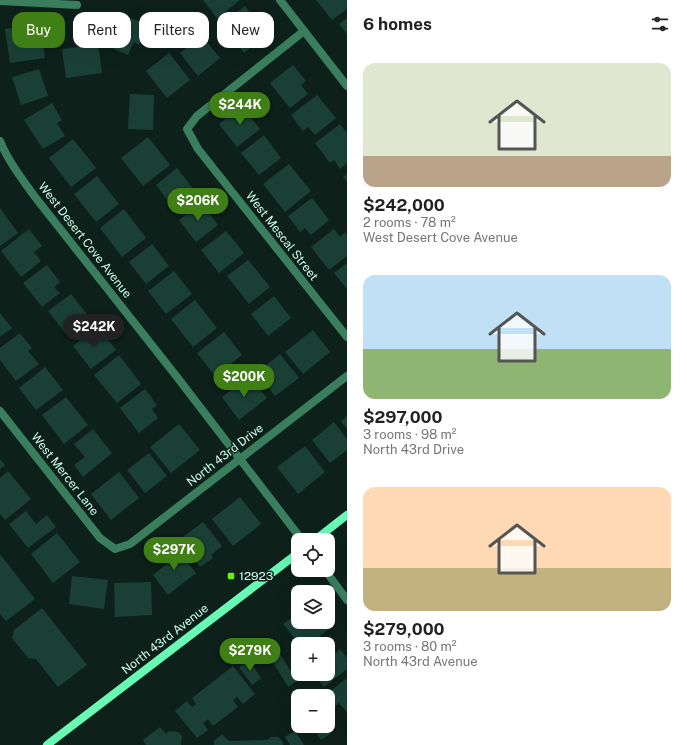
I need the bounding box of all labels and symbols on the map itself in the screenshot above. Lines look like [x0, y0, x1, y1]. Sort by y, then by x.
pin: $244K [212, 92, 268, 126]
street label: West Desert Cove Avenue [35, 179, 135, 301]
pin: $206K [170, 188, 226, 222]
street label: West Mescal Street [243, 189, 321, 284]
pin: $242K [66, 314, 122, 348]
pin: $200K [216, 364, 272, 398]
street label: North 43rd Drive [184, 421, 266, 489]
street label: West Mercer Lane [28, 430, 102, 518]
pin: $297K [146, 537, 202, 571]
place label: 12923 [239, 569, 273, 583]
marker: 12923 [226, 571, 236, 581]
street label: North 43rd Avenue [119, 601, 211, 677]
pin: $279K [222, 638, 278, 672]

